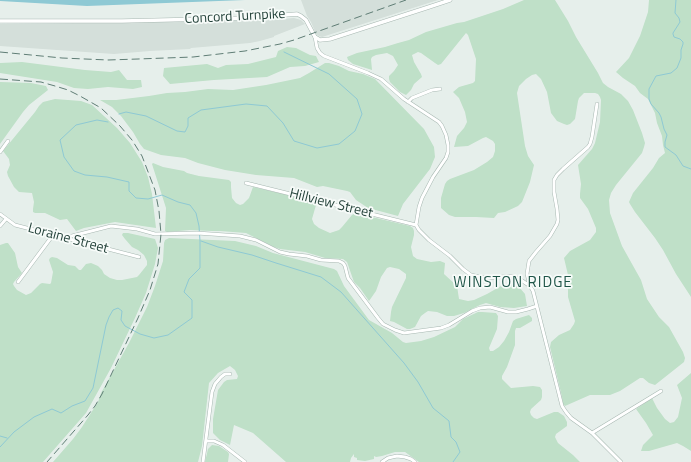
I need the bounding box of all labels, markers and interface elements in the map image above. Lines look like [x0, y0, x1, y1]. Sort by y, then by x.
street label: Concord Turnpike [184, 6, 286, 28]
street label: Hillview Street [287, 185, 375, 223]
street label: Loraine Street [26, 220, 110, 258]
district label: WINSTON RIDGE [453, 274, 573, 292]

